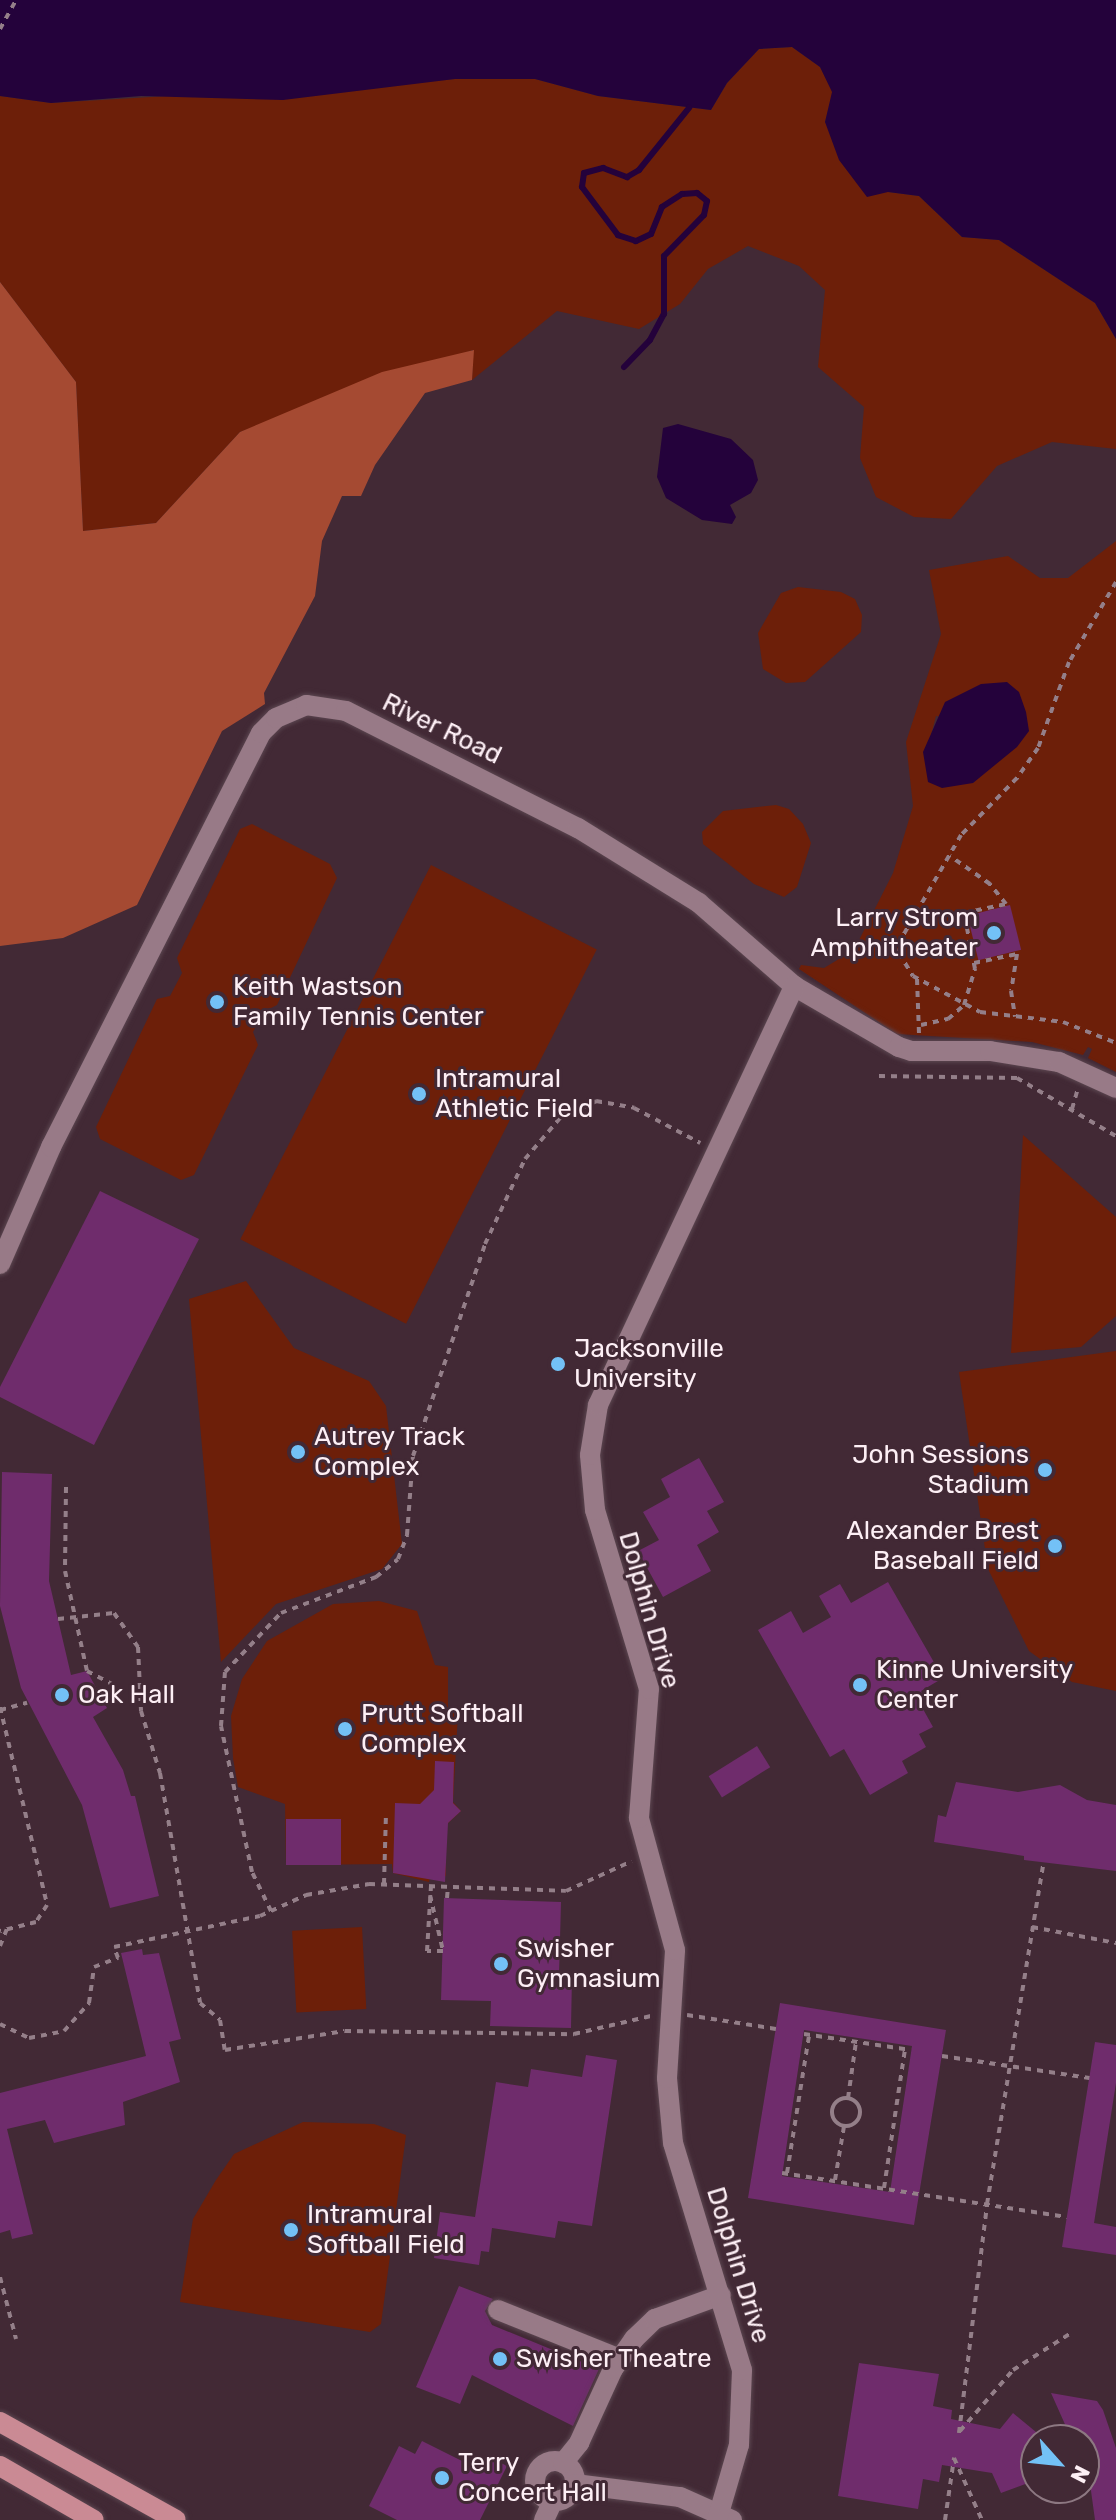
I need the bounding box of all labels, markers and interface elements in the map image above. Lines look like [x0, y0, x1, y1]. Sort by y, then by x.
street label: River Road [377, 687, 507, 771]
place label: Larry Strom Amphitheater [810, 902, 978, 964]
marker: Larry Strom Amphitheater [985, 924, 1003, 942]
place label: Keith Wastson Family Tennis Center [233, 971, 485, 1032]
marker: Keith Wastson Family Tennis Center [208, 993, 226, 1011]
place label: Intramural Athletic Field [435, 1063, 594, 1124]
marker: Intramural Athletic Field [410, 1085, 428, 1103]
place label: Jacksonville University [574, 1333, 724, 1394]
marker: Jacksonville University [549, 1355, 567, 1373]
place label: Autrey Track Complex [314, 1421, 466, 1482]
place label: John Sessions Stadium [852, 1439, 1029, 1500]
marker: Autrey Track Complex [289, 1443, 307, 1461]
marker: John Sessions Stadium [1036, 1461, 1054, 1479]
place label: Alexander Brest Baseball Field [846, 1515, 1039, 1576]
street label: Dolphin Drive [612, 1528, 686, 1692]
marker: Alexander Brest Baseball Field [1046, 1537, 1064, 1555]
place label: Kinne University Center [876, 1654, 1073, 1716]
marker: Kinne University Center [851, 1676, 869, 1694]
place label: Oak Hall [78, 1679, 175, 1711]
marker: Oak Hall [53, 1686, 71, 1704]
place label: Prutt Softball Complex [361, 1698, 523, 1760]
marker: Prutt Softball Complex [336, 1720, 354, 1738]
place label: Swisher Gymnasium [517, 1933, 661, 1994]
marker: Swisher Gymnasium [492, 1955, 510, 1973]
street label: Dolphin Drive [699, 2183, 777, 2347]
place label: Intramural Softball Field [307, 2199, 465, 2260]
marker: Intramural Softball Field [282, 2221, 300, 2239]
place label: Swisher Theatre [516, 2343, 713, 2375]
marker: Swisher Theatre [491, 2350, 509, 2368]
north arrow [1020, 2424, 1100, 2504]
place label: Terry Concert Hall [458, 2447, 607, 2508]
text: N [1064, 2461, 1096, 2487]
marker: Terry Concert Hall [433, 2469, 451, 2487]

